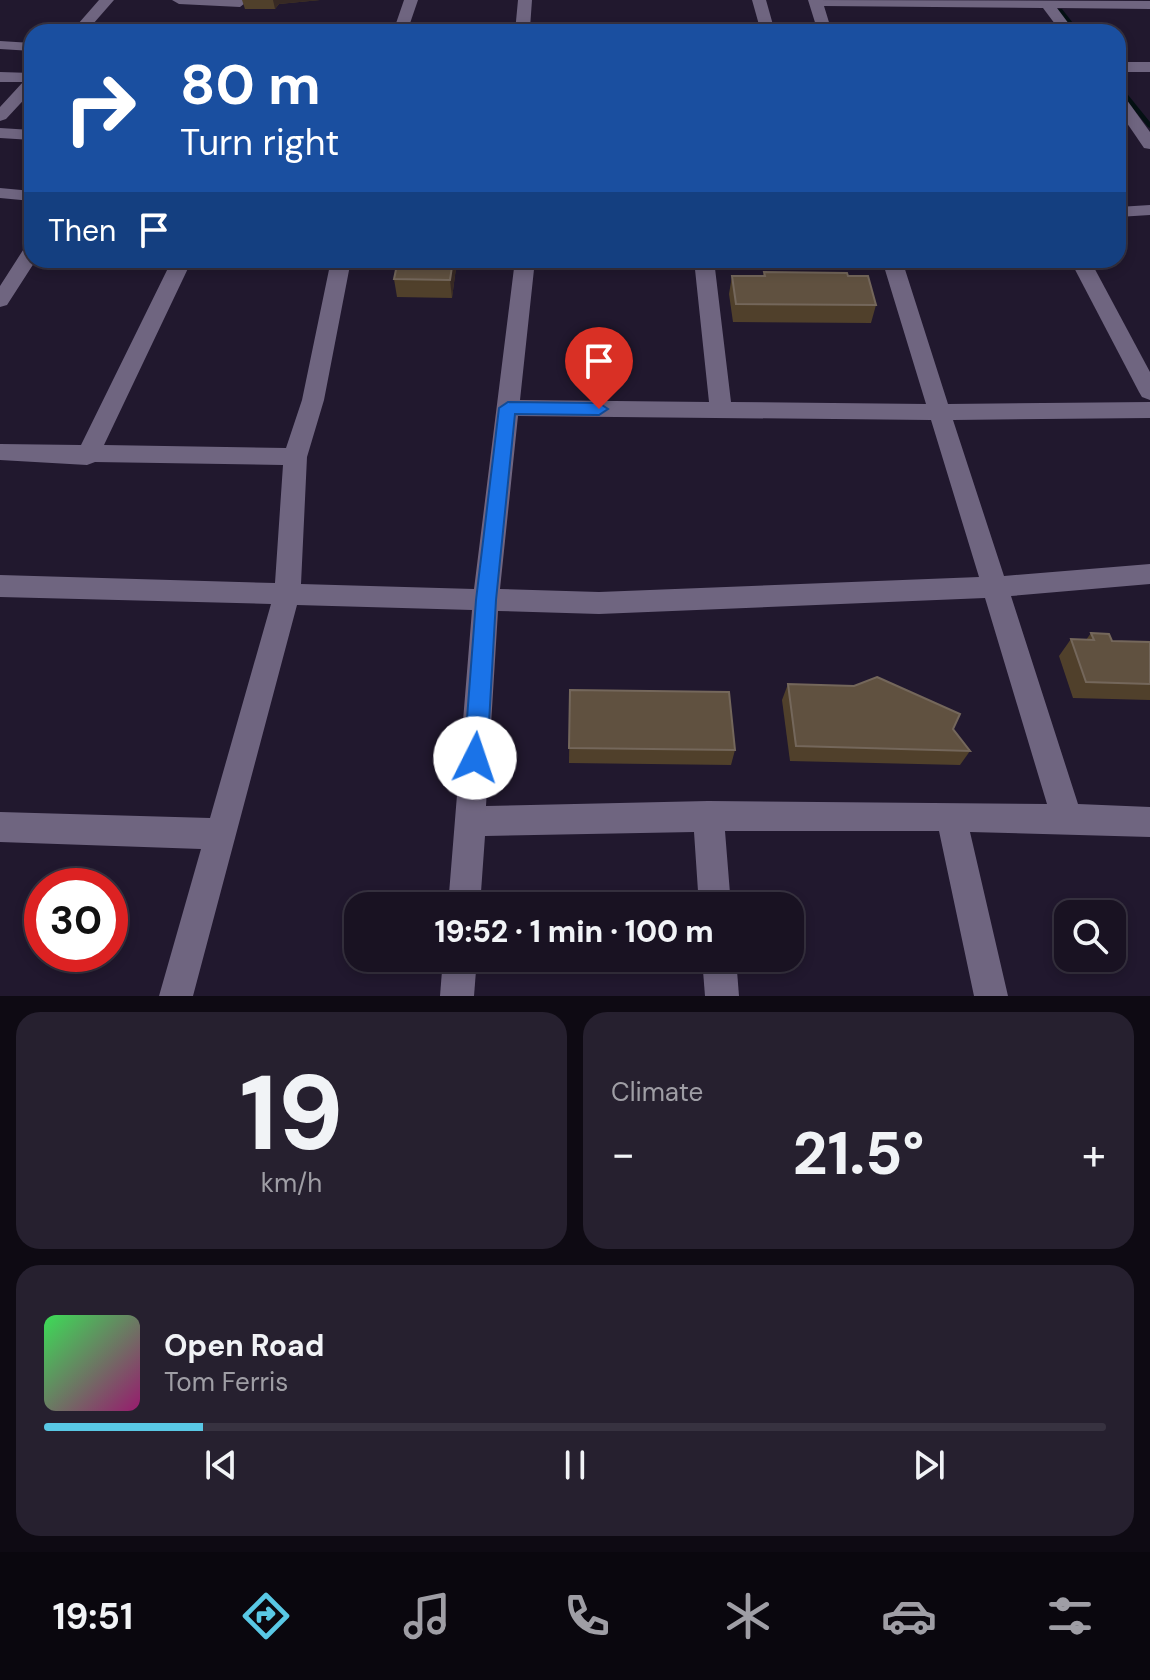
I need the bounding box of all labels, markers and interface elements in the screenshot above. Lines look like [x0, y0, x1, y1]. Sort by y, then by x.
text: 80 m [180, 48, 321, 121]
icon: right [48, 56, 152, 160]
text: Turn right [180, 119, 339, 166]
icon: arrive [132, 208, 176, 252]
text: Then [48, 211, 116, 250]
pin [565, 327, 633, 409]
icon: arrive [577, 339, 621, 383]
position arrow [433, 716, 517, 800]
speed limit sign: 30 [24, 868, 128, 972]
map controls [1054, 900, 1126, 972]
button: search [1054, 900, 1126, 972]
text: 19:52 · 1 min · 100 m [434, 912, 714, 951]
text: 19 [240, 1046, 343, 1181]
text: Climate [611, 1075, 703, 1109]
text: 21.5° [793, 1114, 924, 1193]
text: − [611, 1125, 635, 1183]
text: + [1082, 1125, 1106, 1183]
text: km/h [261, 1166, 322, 1200]
text: Open Road [164, 1326, 324, 1365]
text: Tom Ferris [164, 1365, 288, 1399]
icon: previous [199, 1443, 243, 1487]
icon: pause [553, 1443, 597, 1487]
icon: next [907, 1443, 951, 1487]
icon: directions [238, 1588, 294, 1644]
icon: music [399, 1588, 455, 1644]
icon: phone [559, 1588, 615, 1644]
icon: climate [720, 1588, 776, 1644]
icon: car [881, 1588, 937, 1644]
icon: filters [1042, 1588, 1098, 1644]
text: 19:51 [52, 1593, 133, 1640]

